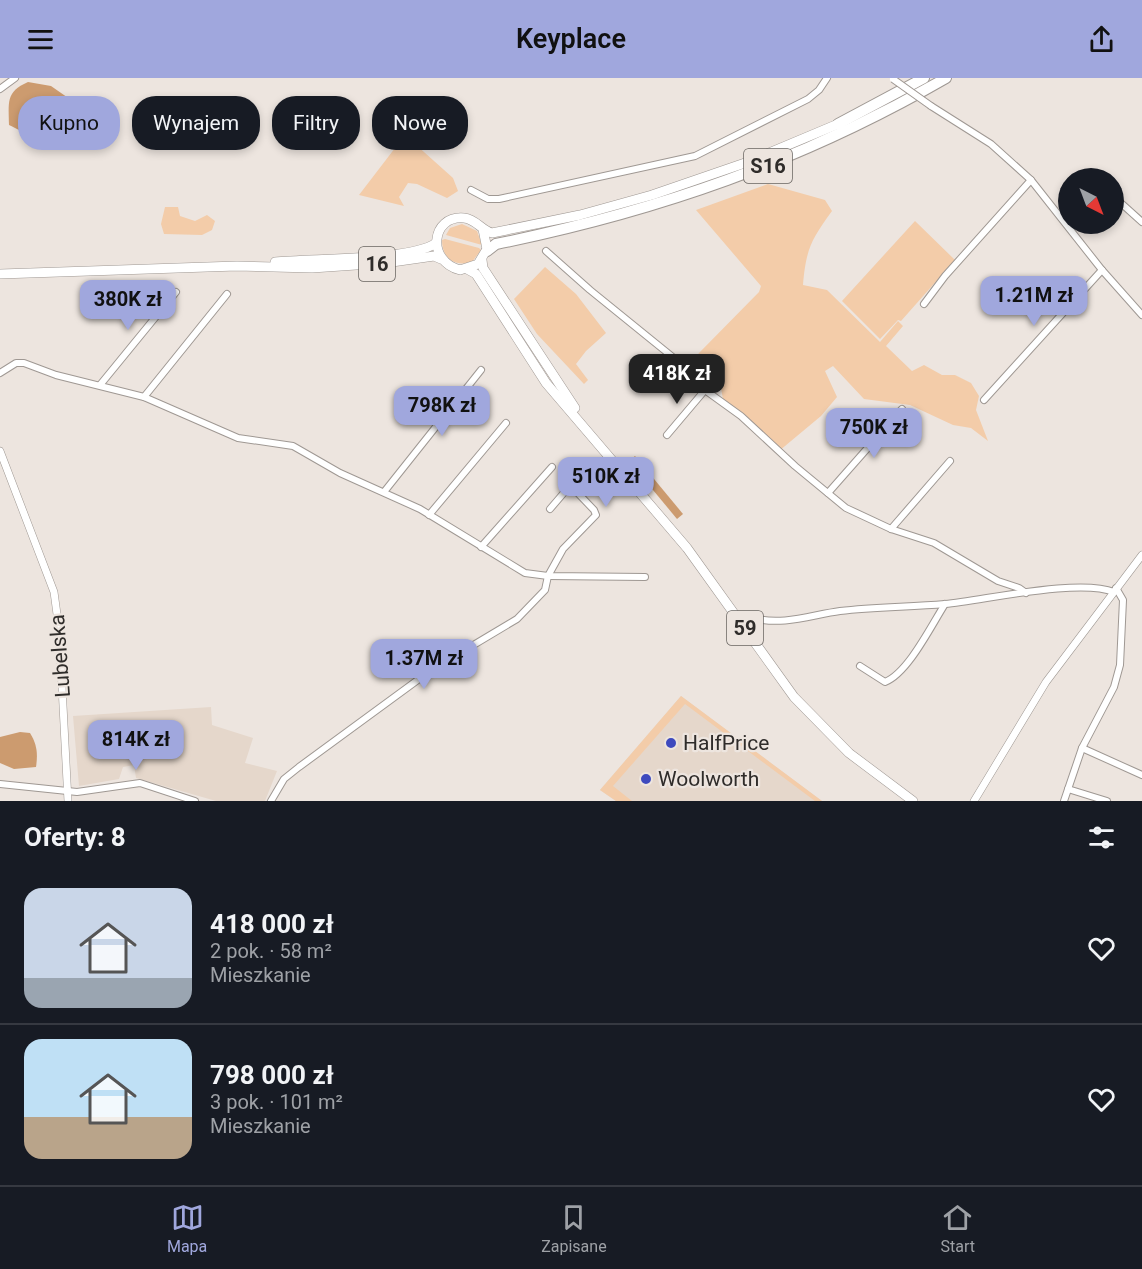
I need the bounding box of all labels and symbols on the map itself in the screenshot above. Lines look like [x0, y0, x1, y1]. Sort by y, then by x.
road number: S16 [744, 149, 792, 183]
north arrow [1058, 168, 1124, 234]
road number: 16 [359, 247, 395, 281]
pin: 1.21M zł [972, 276, 1096, 327]
pin: 380K zł [73, 280, 183, 331]
pin: 418K zł [622, 354, 732, 405]
pin: 798K zł [387, 386, 497, 437]
pin: 750K zł [819, 408, 929, 459]
pin: 510K zł [551, 457, 661, 508]
road number: 59 [727, 611, 763, 645]
street label: Lubelska [45, 614, 75, 698]
pin: 1.37M zł [362, 639, 486, 690]
pin: 814K zł [81, 720, 191, 771]
place label: HalfPrice [683, 731, 769, 755]
marker: HalfPrice [664, 736, 678, 750]
place label: Woolworth [658, 767, 759, 791]
marker: Woolworth [639, 772, 653, 786]

